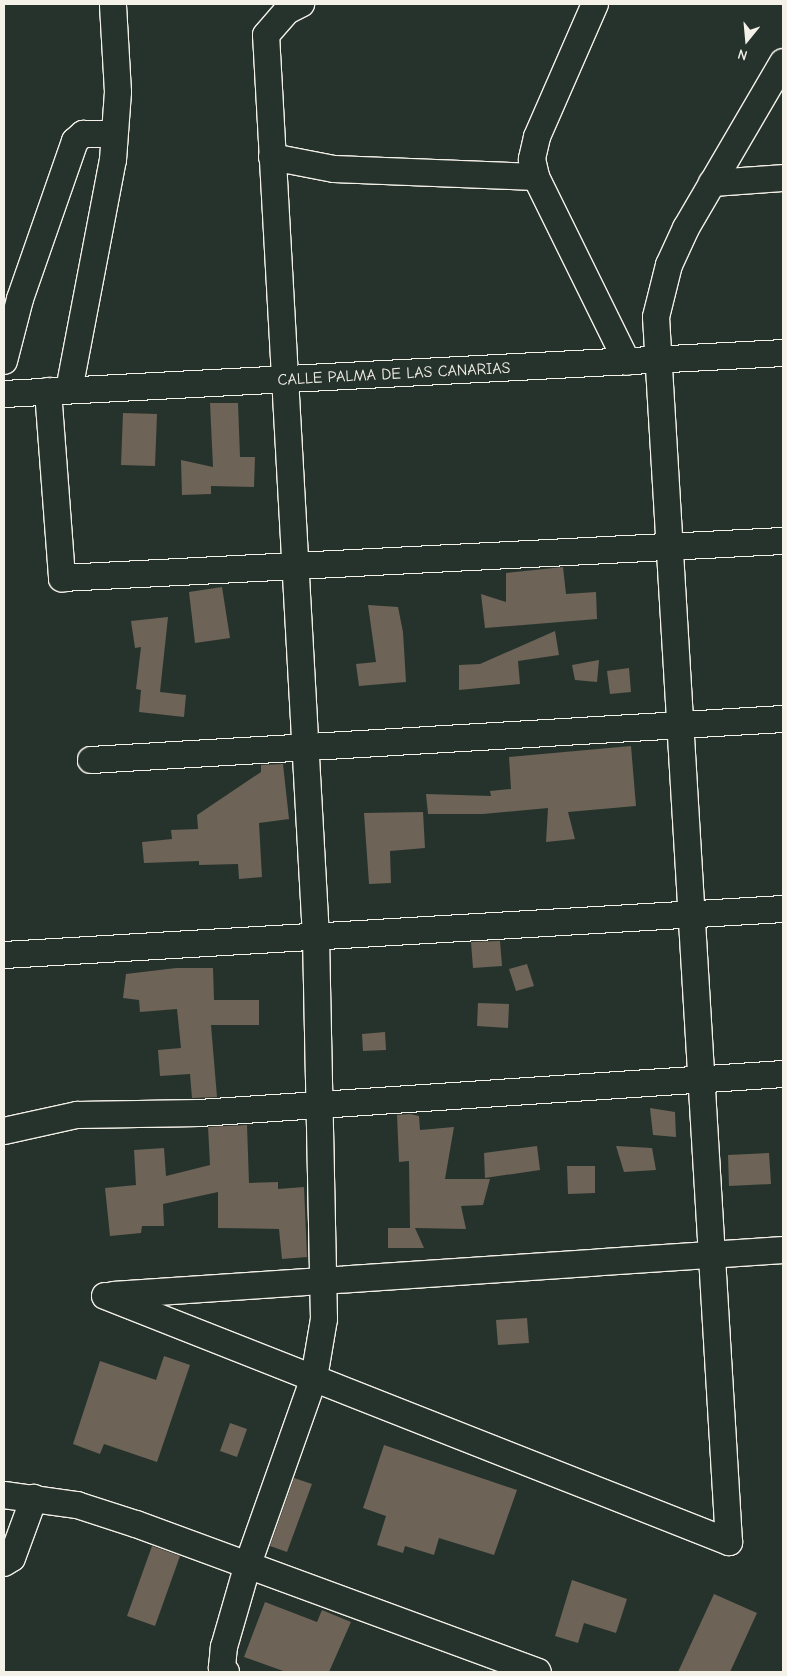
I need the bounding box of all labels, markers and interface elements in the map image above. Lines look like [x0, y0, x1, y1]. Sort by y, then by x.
north arrow [722, 15, 772, 65]
text: N [736, 45, 749, 64]
street label: CALLE PALMA DE LAS CANARIAS [277, 358, 511, 390]

